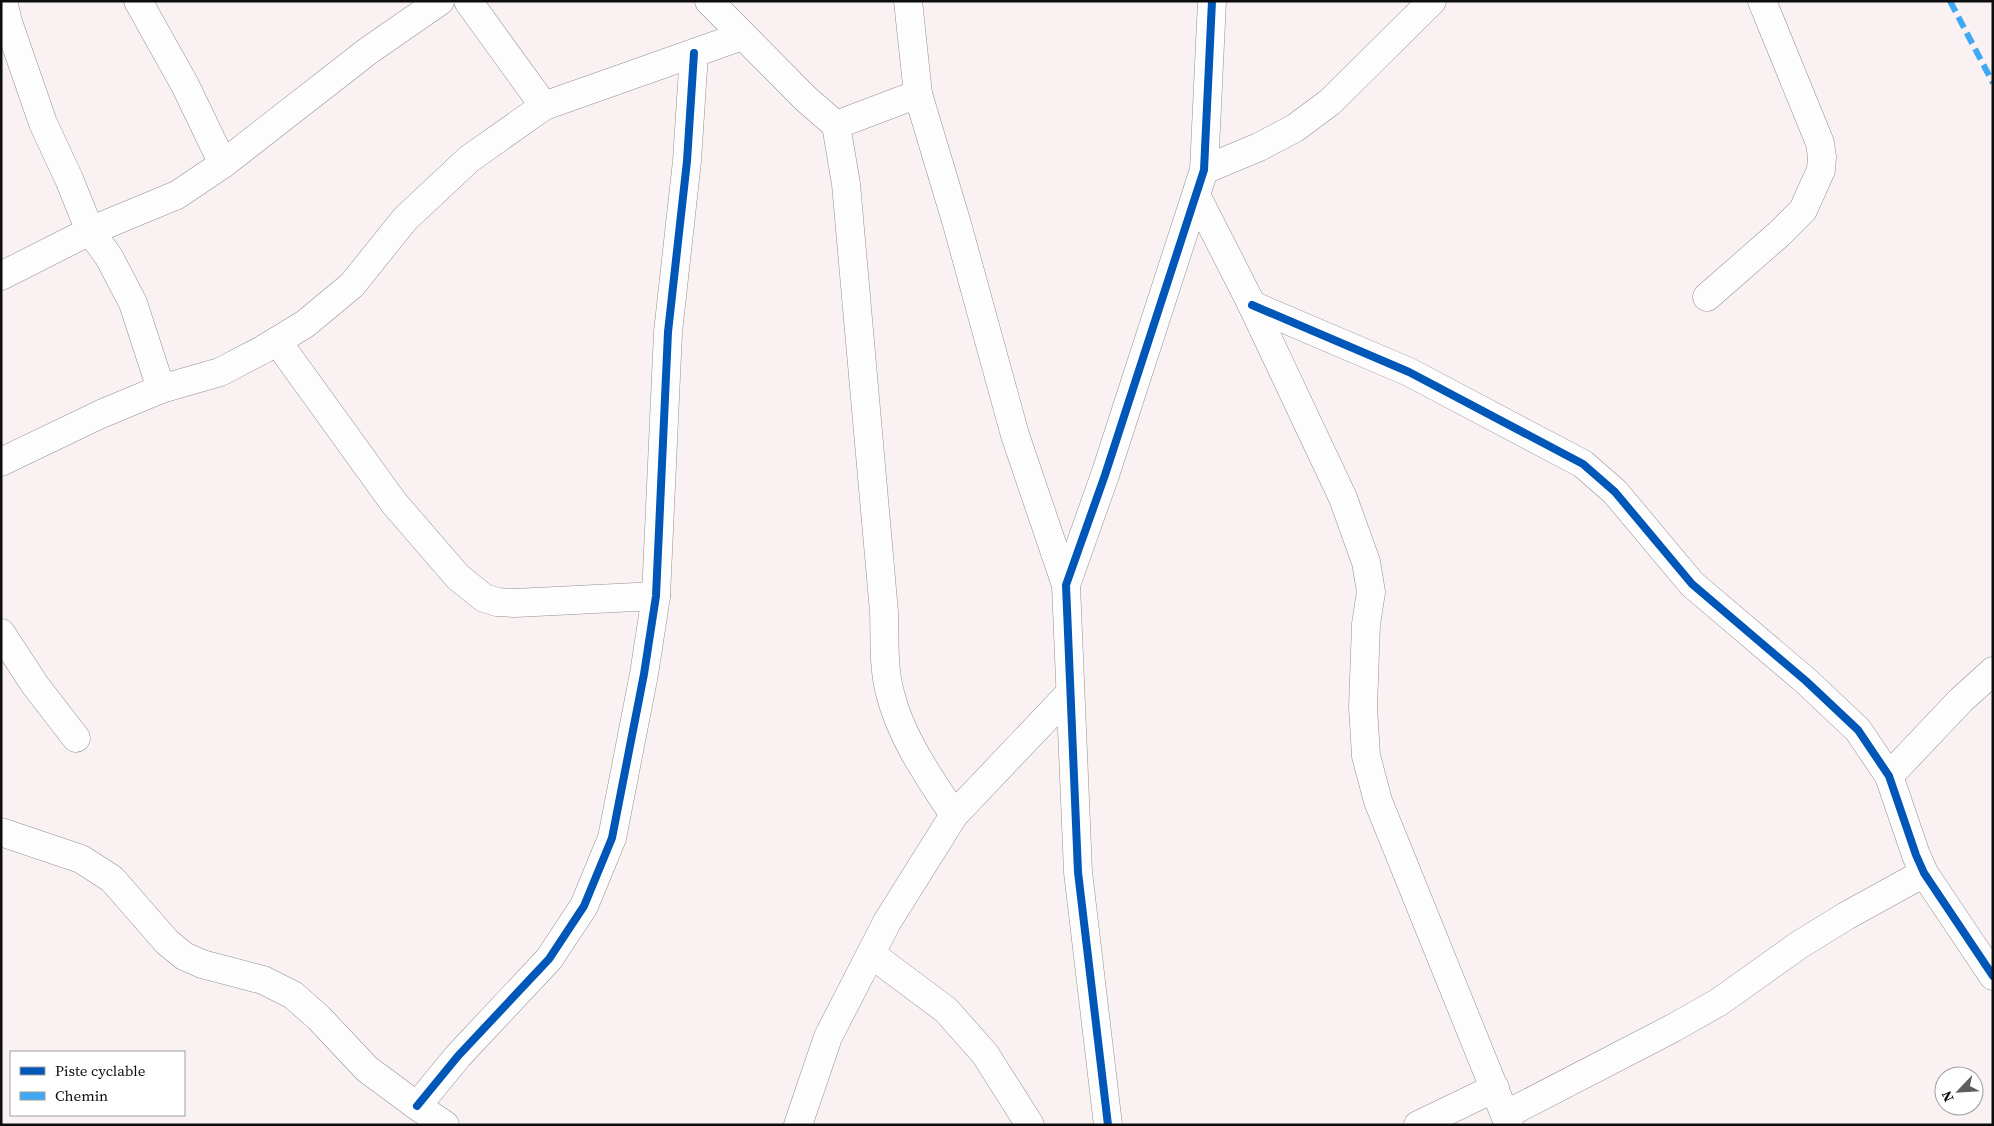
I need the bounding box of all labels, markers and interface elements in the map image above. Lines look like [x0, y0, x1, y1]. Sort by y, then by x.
legend [10, 1051, 185, 1116]
text: Piste cyclable [55, 1060, 146, 1081]
north arrow [1934, 1066, 1984, 1116]
text: Chemin [55, 1085, 108, 1106]
text: N [1936, 1088, 1958, 1105]

